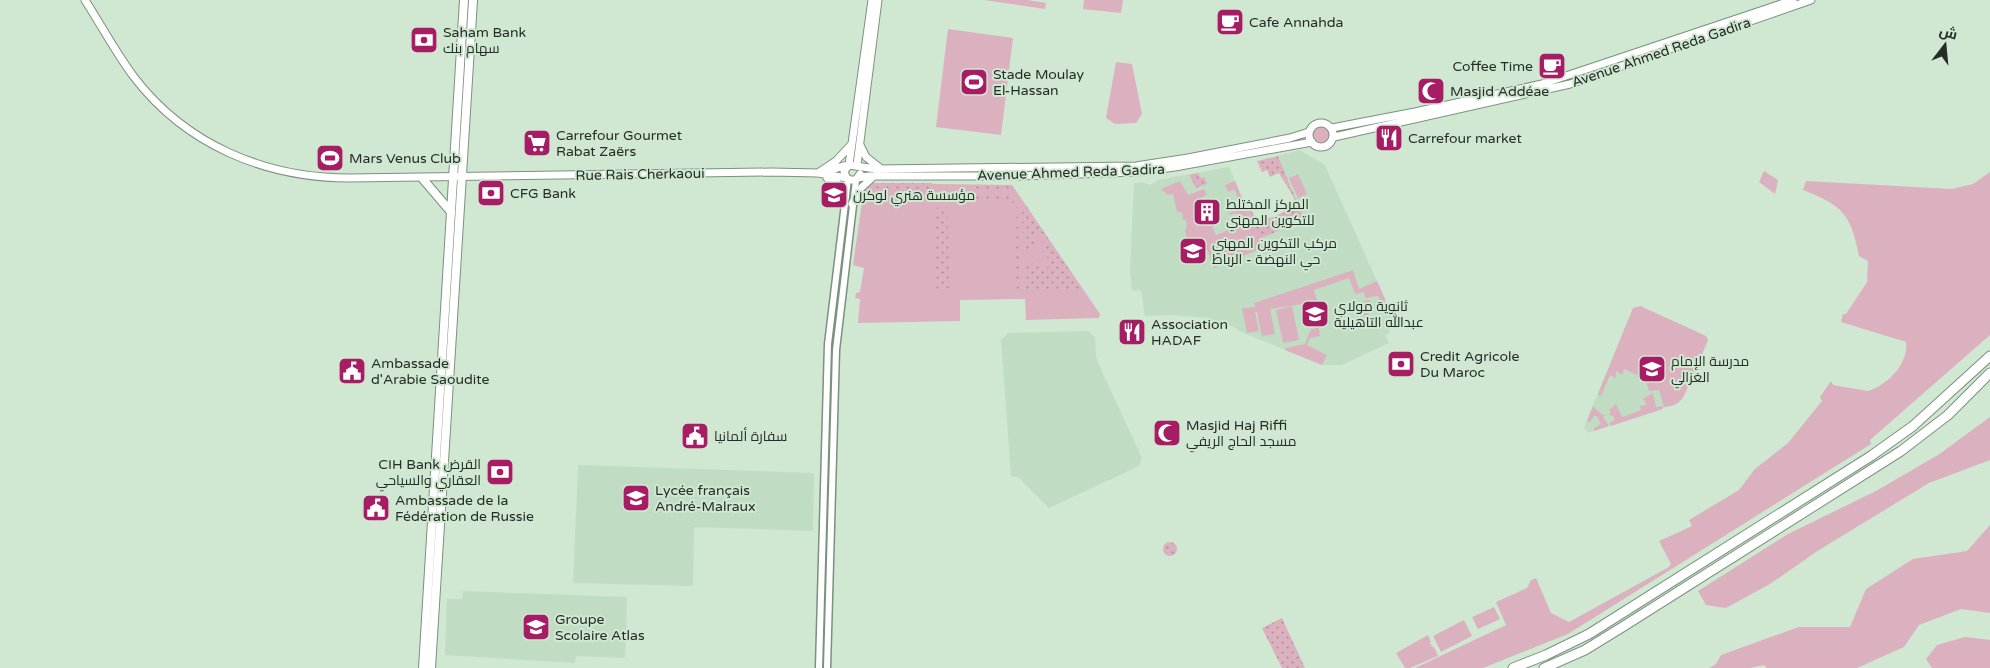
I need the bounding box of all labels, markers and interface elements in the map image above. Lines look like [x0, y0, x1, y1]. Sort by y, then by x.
cafe icon: Cafe Annahda [1215, 7, 1245, 37]
place label: Cafe Annahda [1249, 14, 1343, 31]
street label: Avenue Ahmed Reda Gadira [1569, 14, 1753, 91]
north arrow [1920, 20, 1970, 70]
text: ش [1937, 22, 1959, 44]
place label: Saham Bank سهام بنك [443, 24, 526, 58]
bank icon: Saham Bank سهام بنك [409, 25, 439, 55]
cafe icon: Coffee Time [1537, 51, 1567, 81]
place label: Coffee Time [1452, 58, 1533, 75]
place label: Stade Moulay El-Hassan [993, 66, 1085, 99]
sports icon: Stade Moulay El-Hassan [959, 67, 989, 97]
mosque icon: Masjid Addéae [1416, 76, 1446, 106]
place label: Masjid Addéae [1450, 83, 1549, 100]
restaurant icon: Carrefour market [1374, 123, 1404, 153]
place label: Carrefour Gourmet Rabat Zaërs [556, 127, 683, 160]
supermarket icon: Carrefour Gourmet Rabat Zaërs [522, 128, 552, 158]
place label: Carrefour market [1408, 130, 1523, 147]
sports icon: Mars Venus Club [315, 143, 345, 173]
place label: Mars Venus Club [349, 150, 461, 167]
street label: Avenue Ahmed Reda Gadira [977, 161, 1165, 184]
street label: Rue Rais Cherkaoui [575, 165, 705, 184]
bank icon: CFG Bank [476, 178, 506, 208]
school or university icon: مؤسسة هنري لوكرن [819, 180, 849, 210]
place label: CFG Bank [510, 185, 576, 202]
place label: مؤسسة هنري لوكرن [853, 187, 975, 207]
place label: المركز المختلط للتكوين المهني [1226, 196, 1315, 232]
building icon: المركز المختلط للتكوين المهني [1192, 197, 1222, 227]
place label: مركب التكوين المهني حي النهضة - الرباط [1212, 235, 1337, 271]
school or university icon: مركب التكوين المهني حي النهضة - الرباط [1178, 236, 1208, 266]
place label: ثانوية مولاي عبدالله التاهيلية [1334, 298, 1424, 331]
school or university icon: ثانوية مولاي عبدالله التاهيلية [1300, 299, 1330, 329]
place label: Association HADAF [1151, 316, 1228, 349]
restaurant icon: Association HADAF [1117, 317, 1147, 347]
place label: Credit Agricole Du Maroc [1420, 348, 1519, 381]
bank icon: Credit Agricole Du Maroc [1386, 349, 1416, 379]
place label: مدرسة الإمام الغزالي [1671, 353, 1749, 389]
school or university icon: مدرسة الإمام الغزالي [1637, 354, 1667, 384]
place label: Ambassade d'Arabie Saoudite [371, 355, 490, 388]
public building icon: Ambassade d'Arabie Saoudite [337, 356, 367, 386]
place label: Masjid Haj Riffi مسجد الحاج الريفي [1186, 417, 1297, 453]
mosque icon: Masjid Haj Riffi مسجد الحاج الريفي [1152, 418, 1182, 448]
public building icon: سفارة ألمانيا [680, 421, 710, 451]
place label: سفارة ألمانيا [714, 427, 787, 445]
place label: CIH Bank القرض العقاري والسياحي [376, 456, 481, 492]
bank icon: CIH Bank القرض العقاري والسياحي [485, 457, 515, 487]
place label: Lycée français André-Malraux [655, 482, 755, 515]
school or university icon: Lycée français André-Malraux [621, 483, 651, 513]
place label: Ambassade de la Fédération de Russie [395, 492, 534, 525]
public building icon: Ambassade de la Fédération de Russie [361, 493, 391, 523]
place label: Groupe Scolaire Atlas [555, 611, 645, 644]
school or university icon: Groupe Scolaire Atlas [521, 612, 551, 642]

